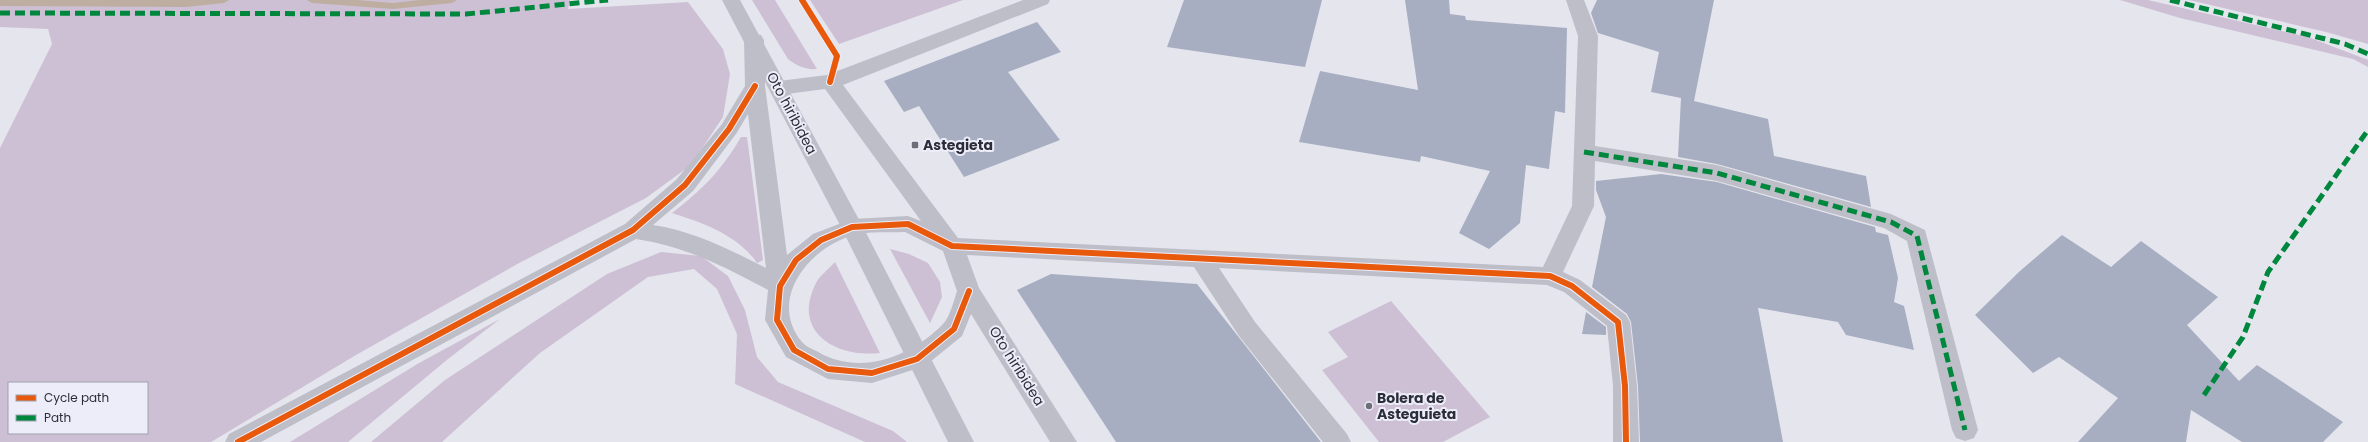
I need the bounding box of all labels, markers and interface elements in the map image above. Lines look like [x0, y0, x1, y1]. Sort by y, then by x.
street label: Oto hiribidea [762, 68, 822, 158]
place label: Astegieta [923, 135, 993, 155]
marker: Astegieta [910, 140, 920, 150]
street label: Oto hiribidea [985, 322, 1049, 410]
legend [8, 382, 148, 434]
place label: Bolera de Asteguieta [1377, 388, 1456, 424]
text: Cycle path [44, 389, 109, 406]
marker: Bolera de Asteguieta [1364, 401, 1374, 411]
text: Path [44, 409, 71, 426]

